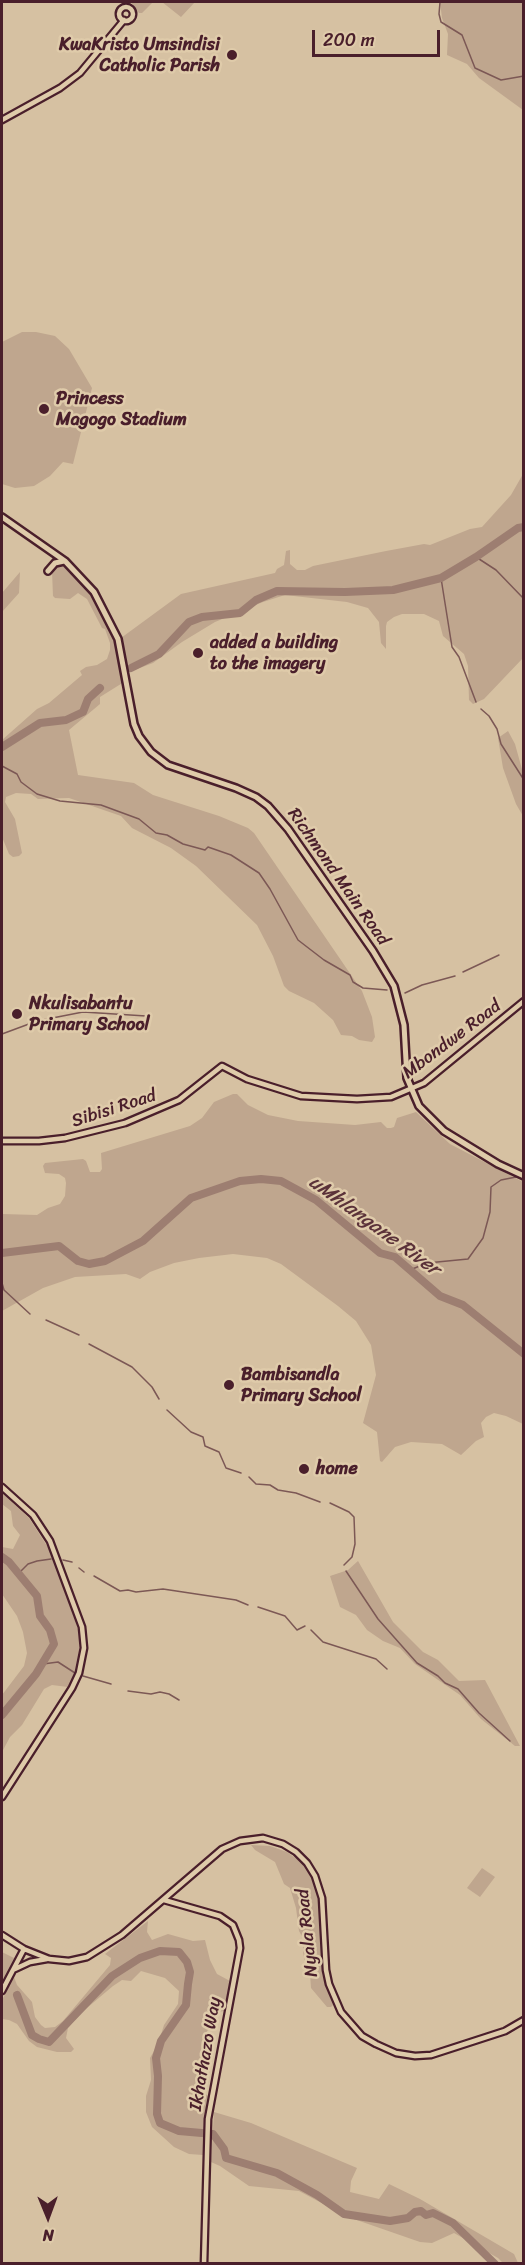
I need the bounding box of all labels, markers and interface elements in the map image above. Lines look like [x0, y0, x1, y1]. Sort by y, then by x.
scale bar [315, 18, 442, 56]
text: 200 m [323, 24, 375, 56]
place label: KwaKristo Umsindisi Catholic Parish [59, 34, 220, 76]
marker: KwaKristo Umsindisi Catholic Parish [225, 48, 239, 62]
place label: Princess Magogo Stadium [56, 388, 187, 430]
marker: Princess Magogo Stadium [37, 402, 51, 416]
place label: added a building to the imagery [210, 632, 338, 674]
marker: added a building to the imagery [191, 646, 205, 660]
street label: Richmond Main Road [282, 804, 394, 950]
place label: Nkulisabantu Primary School [29, 993, 150, 1036]
street label: Mbondwe Road [398, 996, 506, 1084]
marker: Nkulisabantu Primary School [10, 1007, 24, 1021]
street label: Sibisi Road [69, 1085, 159, 1133]
water label: uMhlangane River [304, 1170, 444, 1282]
place label: Bambisandla Primary School [241, 1364, 362, 1406]
marker: Bambisandla Primary School [222, 1378, 236, 1392]
place label: home [316, 1458, 358, 1480]
marker: home [297, 1462, 311, 1476]
street label: Nyala Road [293, 1888, 323, 1978]
street label: Ikhathazo Way [185, 1995, 227, 2113]
north arrow [18, 2187, 78, 2247]
text: N [43, 2221, 54, 2250]

